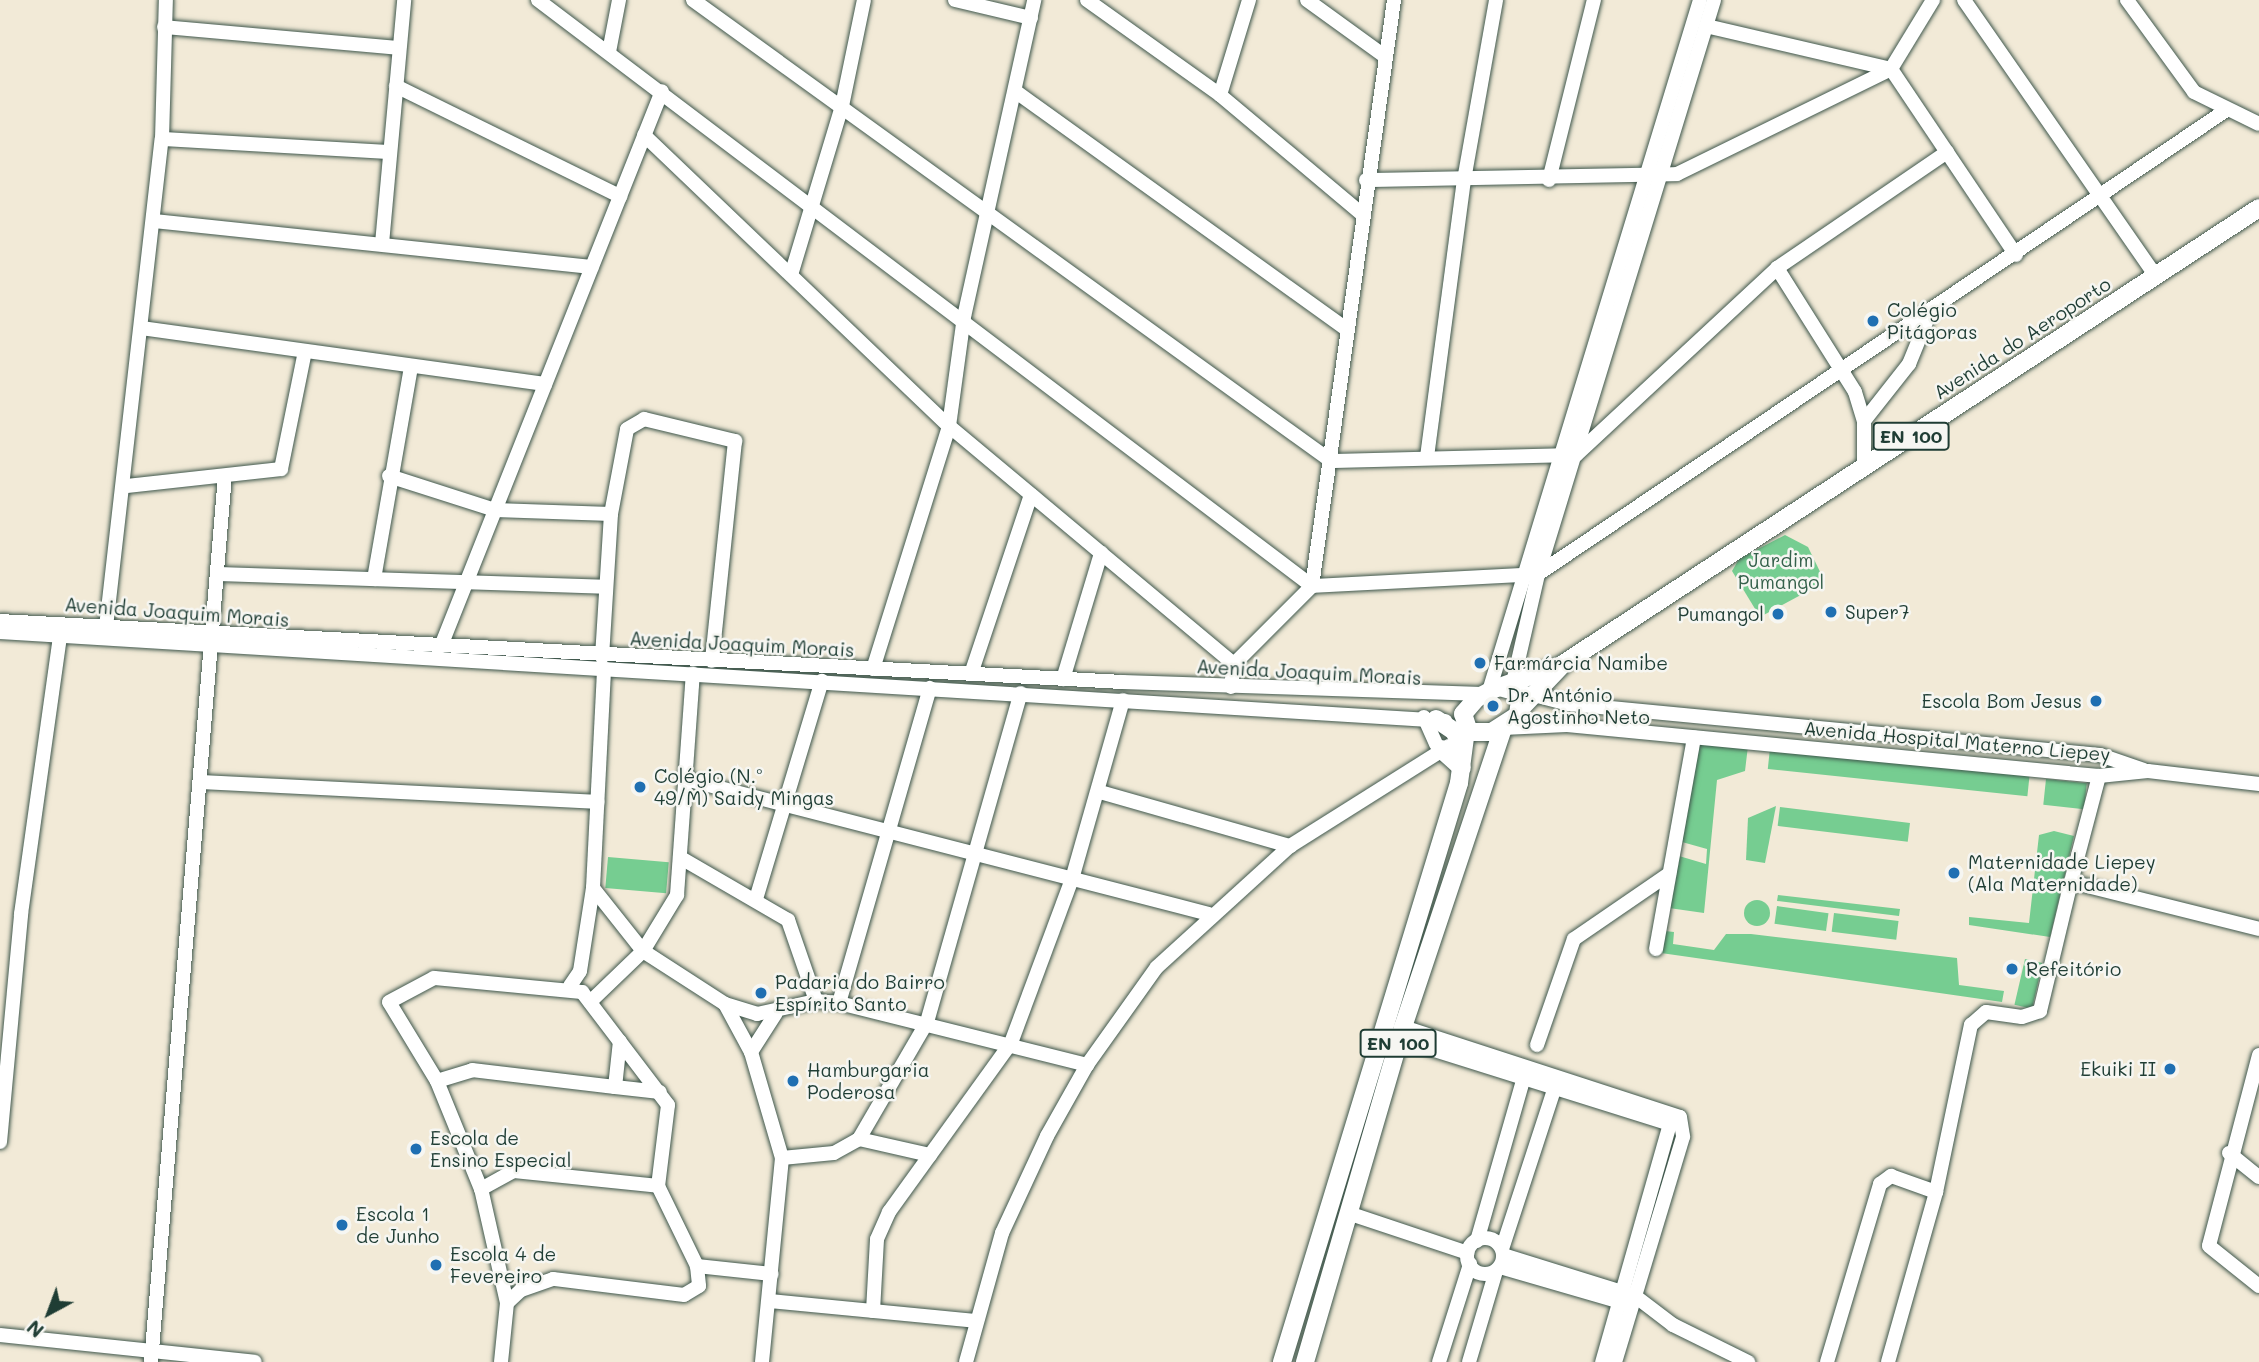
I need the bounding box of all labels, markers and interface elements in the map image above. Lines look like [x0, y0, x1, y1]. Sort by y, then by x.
street label: Avenida do Aeroporto [1929, 272, 2115, 404]
place label: Colégio Pitágoras [1887, 299, 1978, 343]
marker: Colégio Pitágoras [1865, 313, 1881, 329]
road number: EN 100 [1872, 422, 1950, 450]
park label: Jardim Pumangol [1738, 549, 1824, 593]
street label: Avenida Joaquim Morais [64, 593, 290, 631]
place label: Super7 [1845, 601, 1910, 623]
place label: Pumangol [1677, 603, 1764, 625]
marker: Super7 [1823, 604, 1839, 620]
marker: Pumangol [1770, 606, 1786, 622]
street label: Avenida Joaquim Morais [629, 627, 855, 661]
place label: Farmárcia Namibe [1494, 652, 1668, 674]
street label: Avenida Joaquim Morais [1196, 655, 1422, 689]
marker: Farmárcia Namibe [1472, 655, 1488, 671]
place label: Dr. António Agostinho Neto [1507, 684, 1650, 728]
place label: Escola Bom Jesus [1921, 690, 2082, 712]
marker: Escola Bom Jesus [2088, 693, 2104, 709]
marker: Dr. António Agostinho Neto [1485, 698, 1501, 714]
street label: Avenida Hospital Materno Liepey [1803, 716, 2111, 766]
place label: Colégio (N.º 49/M) Saidy Mingas [654, 765, 834, 809]
marker: Colégio (N.º 49/M) Saidy Mingas [632, 779, 648, 795]
place label: Maternidade Liepey (Ala Maternidade) [1968, 851, 2156, 895]
marker: Maternidade Liepey (Ala Maternidade) [1946, 865, 1962, 881]
place label: Refeitório [2026, 958, 2121, 980]
marker: Refeitório [2004, 961, 2020, 977]
place label: Padaria do Bairro Espírito Santo [775, 971, 945, 1015]
marker: Padaria do Bairro Espírito Santo [753, 985, 769, 1001]
road number: EN 100 [1360, 1028, 1436, 1058]
place label: Ekuiki II [2080, 1058, 2156, 1080]
place label: Hamburgaria Poderosa [807, 1059, 930, 1103]
marker: Ekuiki II [2162, 1061, 2178, 1077]
marker: Hamburgaria Poderosa [785, 1073, 801, 1089]
place label: Escola de Ensino Especial [430, 1127, 572, 1171]
marker: Escola de Ensino Especial [408, 1141, 424, 1157]
place label: Escola 1 de Junho [356, 1203, 439, 1247]
marker: Escola 1 de Junho [334, 1217, 350, 1233]
place label: Escola 4 de Fevereiro [450, 1243, 556, 1287]
marker: Escola 4 de Fevereiro [428, 1257, 444, 1273]
north arrow [14, 1278, 84, 1348]
text: N [21, 1315, 49, 1343]

